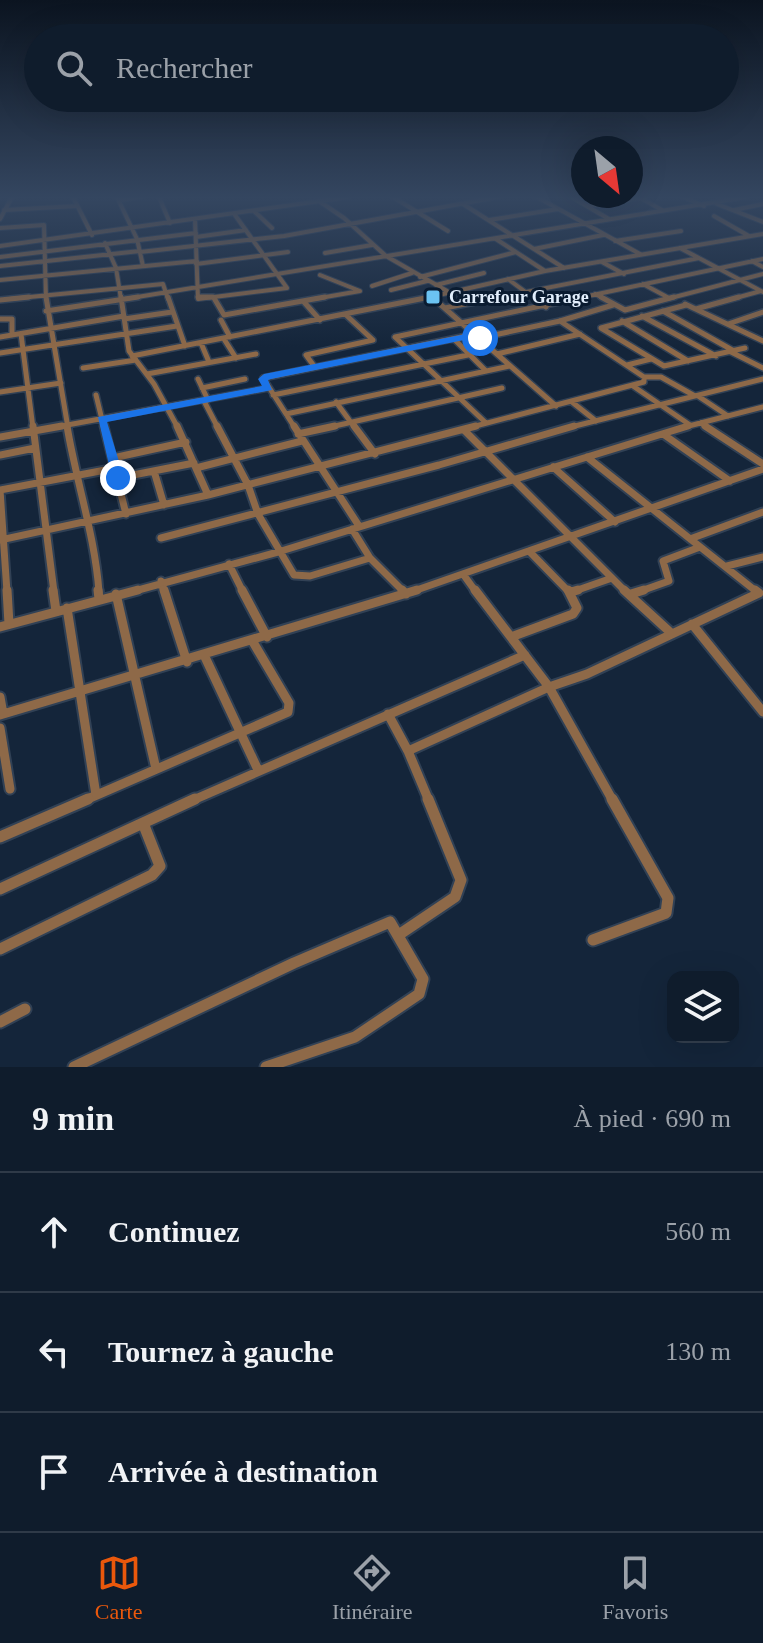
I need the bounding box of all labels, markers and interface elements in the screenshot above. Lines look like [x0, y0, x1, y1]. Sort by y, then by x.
search box [24, 24, 739, 112]
icon: search [52, 46, 96, 90]
text: Rechercher [116, 51, 253, 84]
north arrow [571, 136, 643, 208]
place label: Carrefour Garage [449, 287, 589, 307]
marker: Carrefour Garage [424, 288, 442, 306]
route start [462, 320, 498, 356]
route end [100, 460, 136, 496]
map controls [667, 971, 739, 1043]
button: layers [667, 971, 739, 1043]
text: 9 min [32, 1100, 114, 1137]
text: À pied · 690 m [574, 1104, 731, 1133]
icon: ahead [32, 1210, 76, 1254]
text: Continuez [108, 1215, 240, 1248]
text: 560 m [665, 1217, 731, 1246]
icon: left [32, 1330, 76, 1374]
text: Tournez à gauche [108, 1335, 334, 1368]
text: 130 m [665, 1337, 731, 1366]
icon: arrive [32, 1450, 76, 1494]
text: Arrivée à destination [108, 1455, 378, 1488]
tab: Carte [95, 1551, 142, 1625]
tab: Itinéraire [332, 1551, 413, 1625]
tab: Favoris [602, 1551, 668, 1625]

